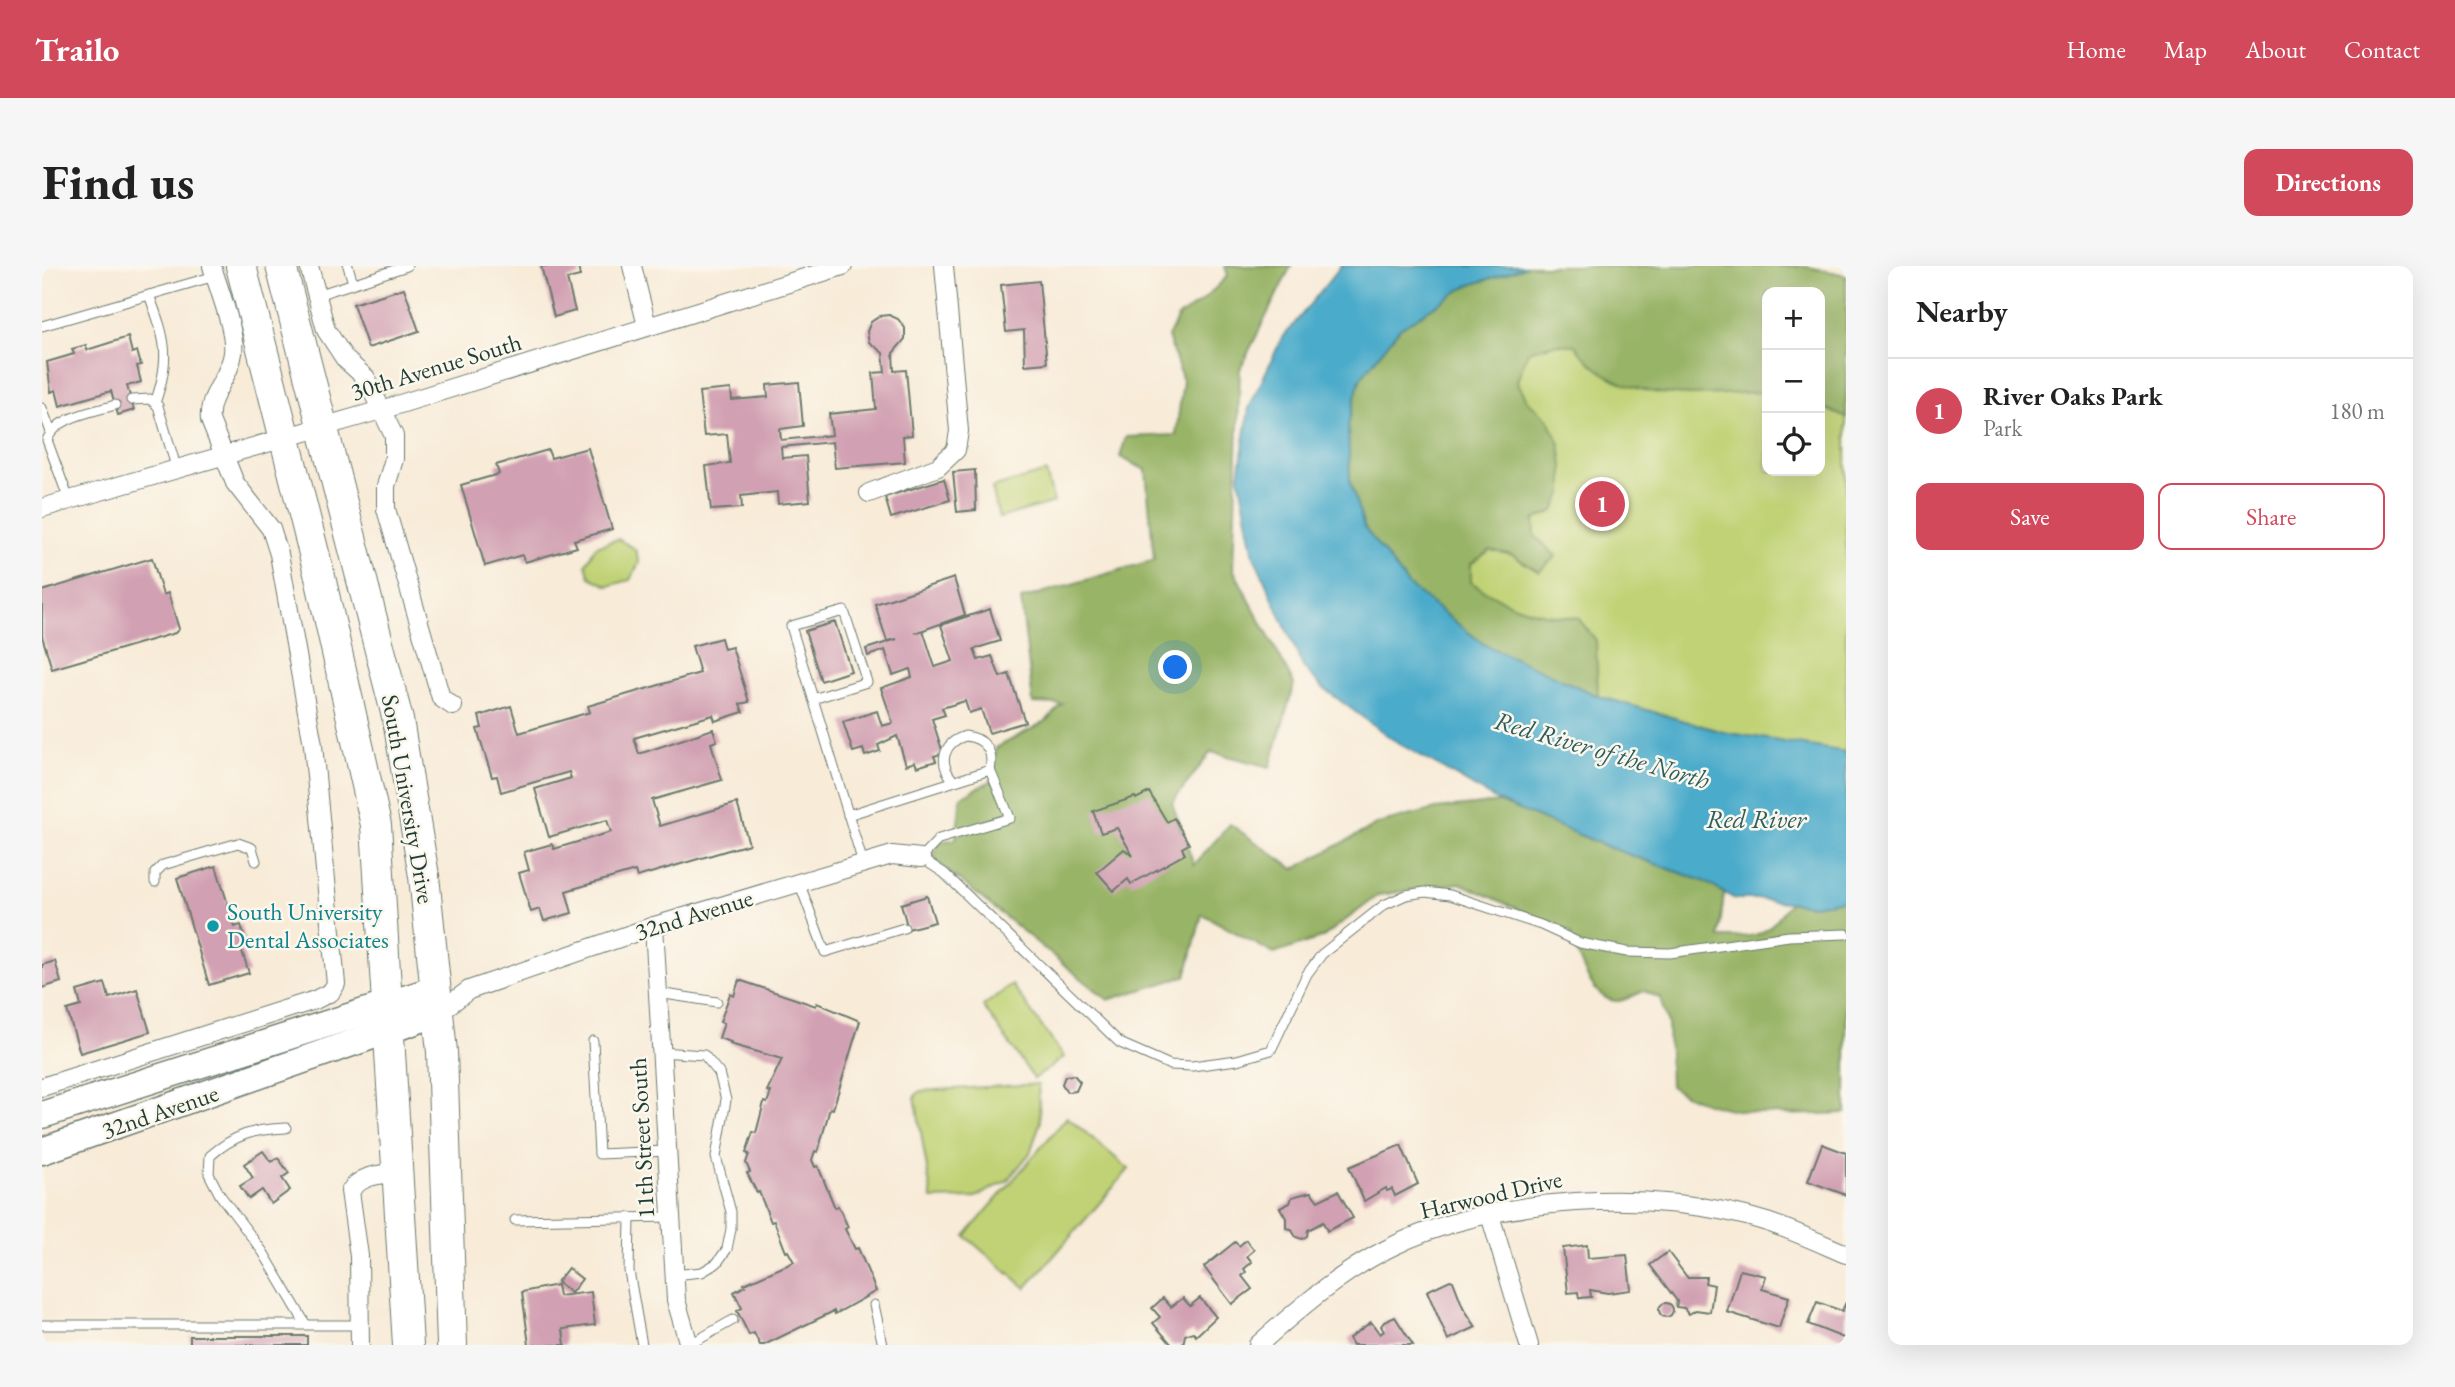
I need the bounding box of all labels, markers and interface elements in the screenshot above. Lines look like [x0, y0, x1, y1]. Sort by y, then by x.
text: Trailo [35, 28, 119, 71]
text: Home [2066, 34, 2126, 65]
text: Map [2164, 34, 2207, 65]
text: About [2245, 34, 2306, 65]
text: Contact [2344, 34, 2420, 65]
button: Directions [2244, 149, 2413, 216]
text: Find us [42, 150, 194, 214]
map controls [1762, 287, 1825, 476]
button: + [1762, 287, 1825, 350]
text: Nearby [1916, 292, 2008, 331]
street label: 30th Avenue South [347, 326, 525, 407]
button: − [1762, 350, 1825, 413]
text: River Oaks Park [1983, 379, 2163, 413]
text: 1 [1933, 396, 1945, 426]
text: 180 m [2329, 396, 2385, 426]
button: locate [1762, 413, 1825, 476]
text: Park [1983, 413, 2022, 443]
pin: 1 [1579, 478, 1625, 530]
button: Save [1916, 483, 2144, 550]
button: Share [2158, 483, 2385, 550]
your location [1158, 650, 1192, 684]
street label: South University Drive [375, 692, 442, 906]
water label: Red River of the North [1491, 703, 1714, 797]
water label: Red River [1706, 802, 1807, 836]
street label: 32nd Avenue [631, 882, 757, 947]
place label: South University Dental Associates [227, 896, 389, 955]
marker: South University Dental Associates [205, 918, 221, 934]
street label: 11th Street South [622, 1057, 661, 1219]
street label: 32nd Avenue [97, 1077, 222, 1146]
street label: Harwood Drive [1417, 1163, 1565, 1226]

